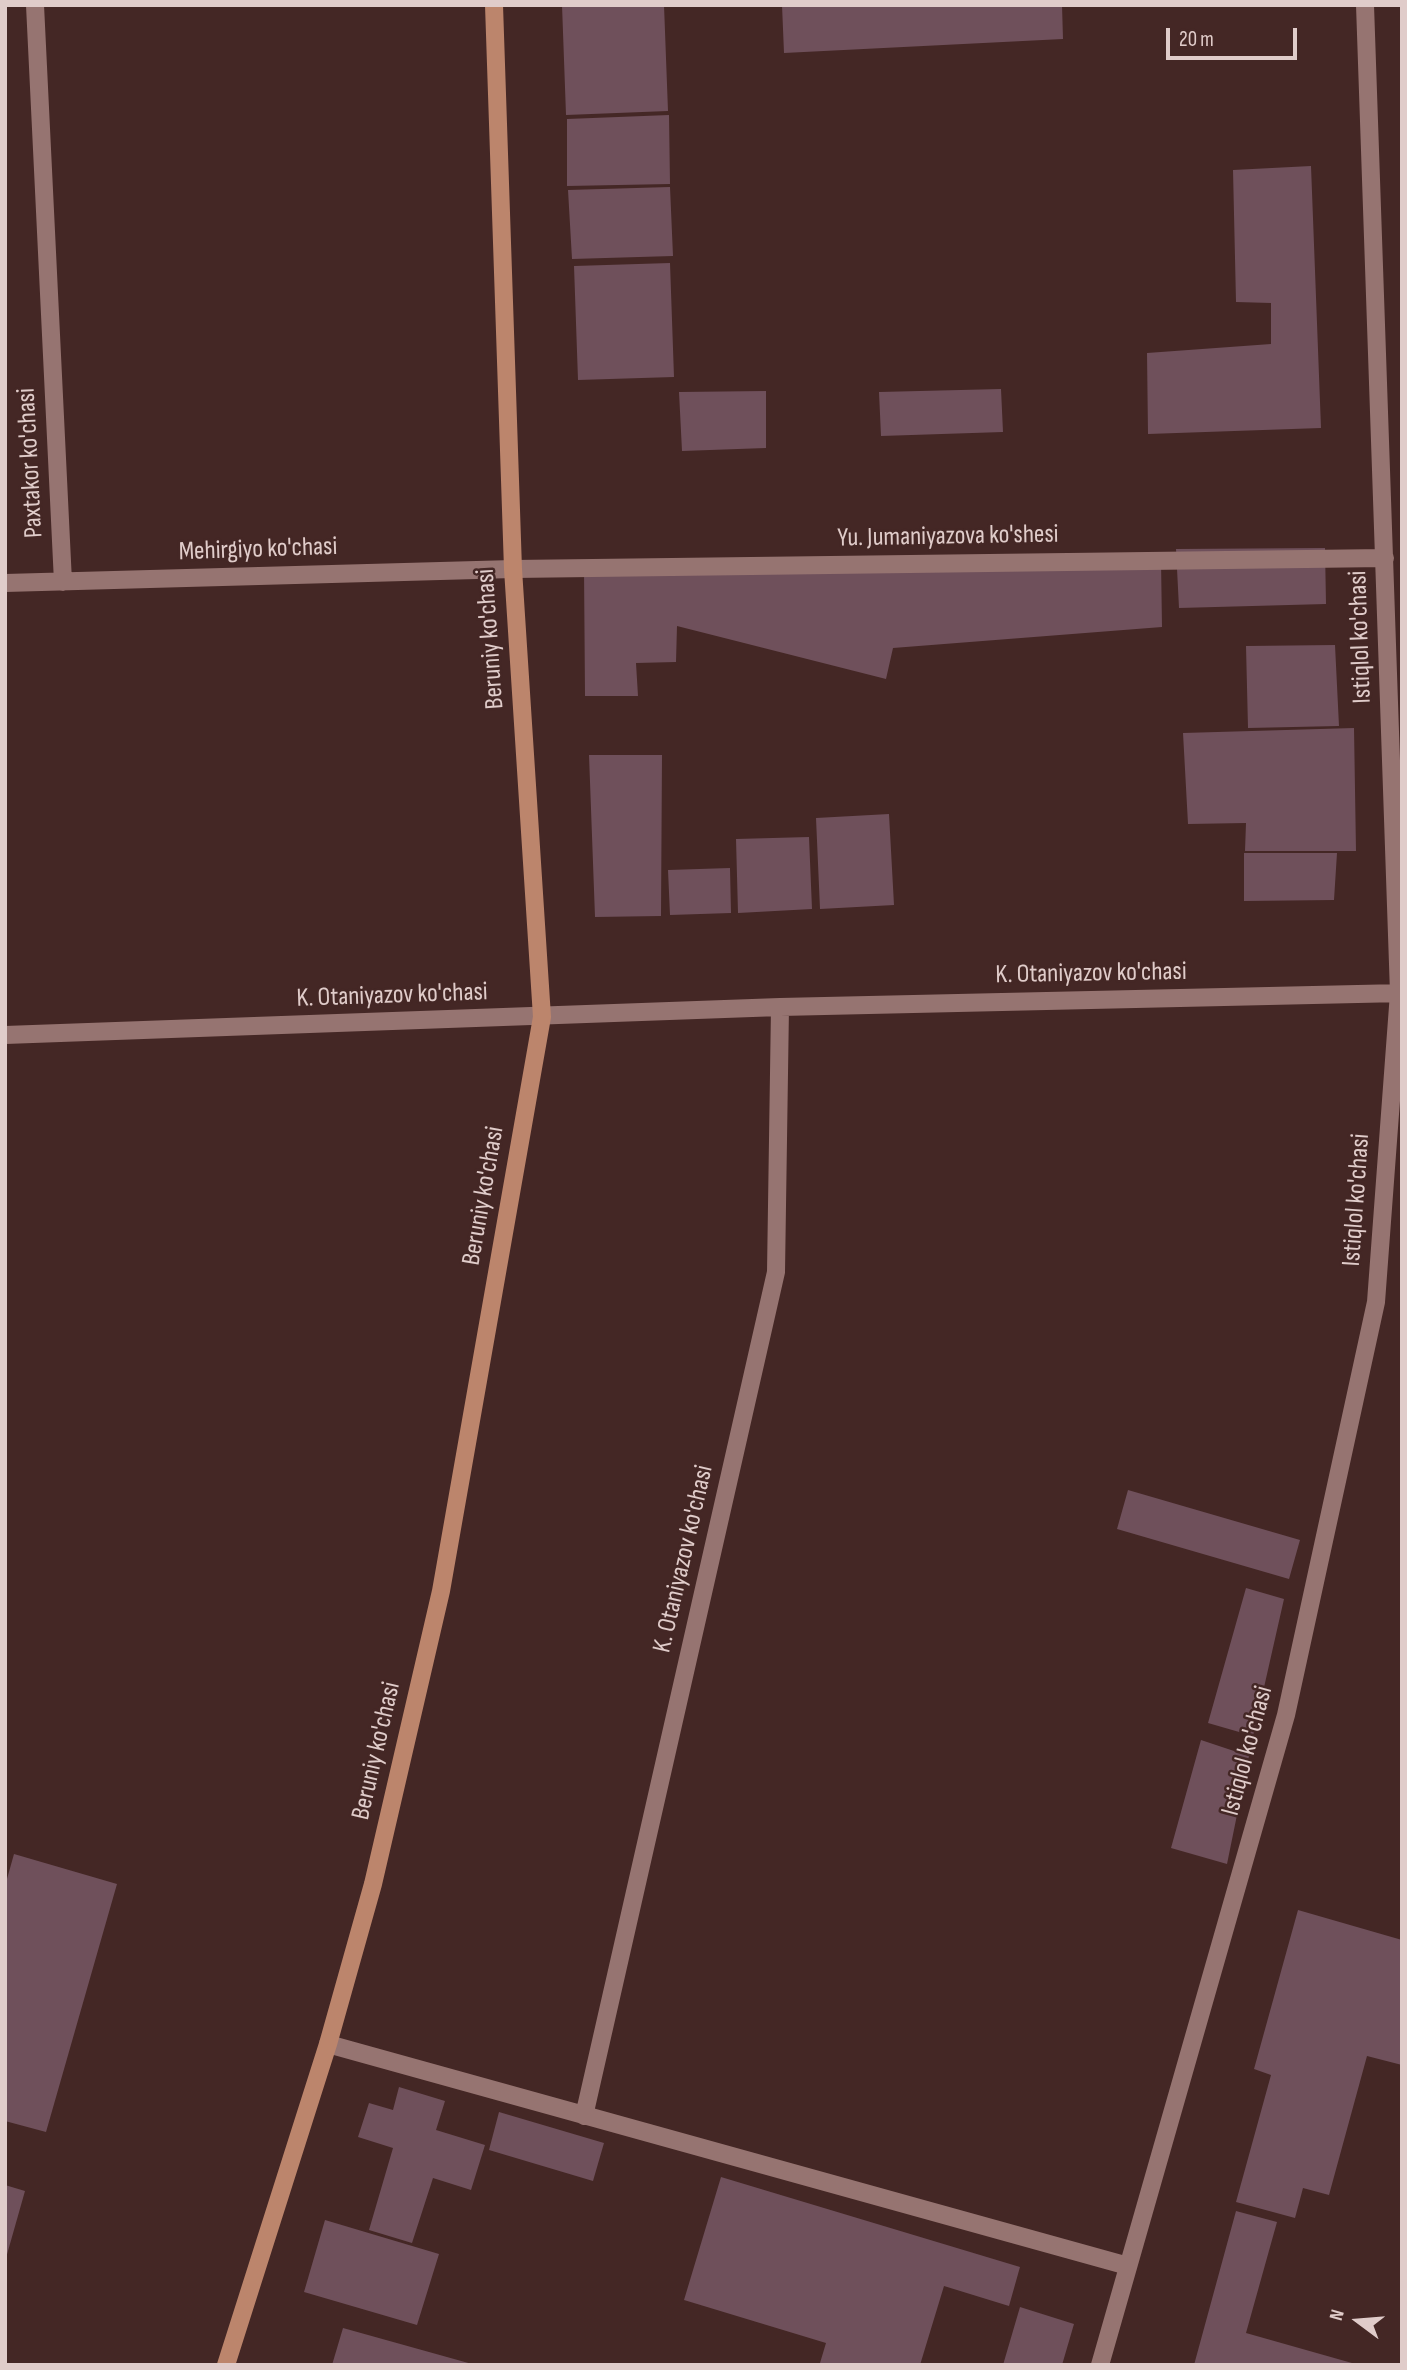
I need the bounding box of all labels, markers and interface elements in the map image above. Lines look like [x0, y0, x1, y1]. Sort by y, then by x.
scale bar [1169, 14, 1300, 58]
text: 20 m [1179, 27, 1214, 52]
street label: Paxtakor ko'chasi [11, 387, 51, 539]
street label: Yu. Jumaniyazova ko'shesi [837, 519, 1059, 555]
street label: Mehirgiyo ko'chasi [178, 532, 338, 568]
street label: Beruniy ko'chasi [471, 568, 511, 710]
street label: Istiqlol ko'chasi [1343, 570, 1379, 704]
street label: K. Otaniyazov ko'chasi [995, 957, 1187, 991]
street label: K. Otaniyazov ko'chasi [296, 977, 488, 1015]
street label: Beruniy ko'chasi [456, 1124, 512, 1268]
street label: Istiqlol ko'chasi [1337, 1133, 1377, 1267]
street label: K. Otaniyazov ko'chasi [647, 1462, 721, 1656]
street label: Beruniy ko'chasi [346, 1679, 408, 1823]
street label: Istiqlol ko'chasi [1216, 1683, 1280, 1819]
north arrow [1323, 2286, 1393, 2356]
text: N [1325, 2307, 1350, 2323]

